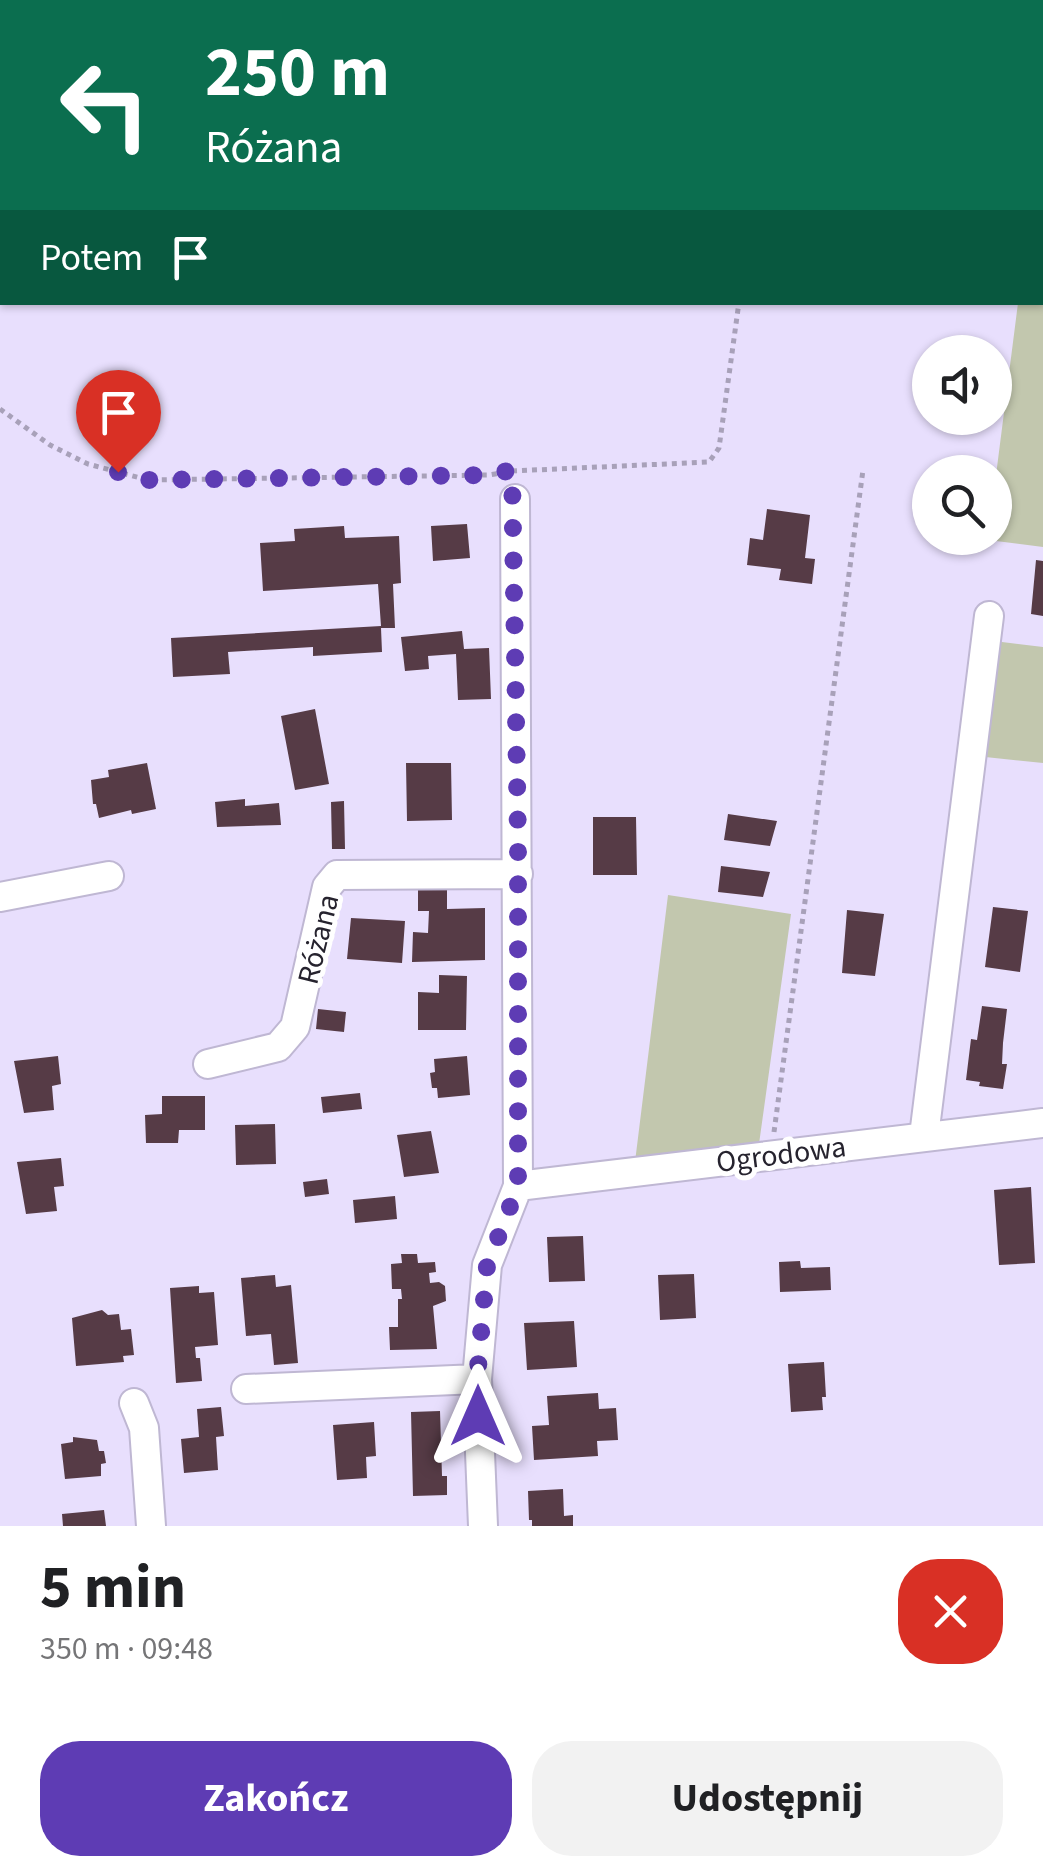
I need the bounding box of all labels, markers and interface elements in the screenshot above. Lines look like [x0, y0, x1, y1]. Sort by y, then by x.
text: 250 m [205, 23, 390, 123]
icon: left [40, 40, 170, 170]
text: Różana [205, 116, 342, 180]
icon: arrive [163, 230, 218, 285]
text: Potem [40, 231, 143, 285]
map controls [912, 335, 1012, 555]
button: sound [912, 335, 1012, 435]
pin [76, 370, 161, 473]
icon: arrive [91, 385, 146, 440]
button: search [912, 455, 1012, 555]
street label: Różana [287, 889, 350, 989]
street label: Ogrodowa [714, 1125, 848, 1184]
position arrow [426, 1364, 530, 1468]
text: 5 min [40, 1546, 186, 1631]
button: close [898, 1559, 1003, 1664]
text: 350 m · 09:48 [40, 1626, 213, 1672]
button: Zakończ [40, 1741, 512, 1856]
button: Udostępnij [532, 1741, 1003, 1856]

